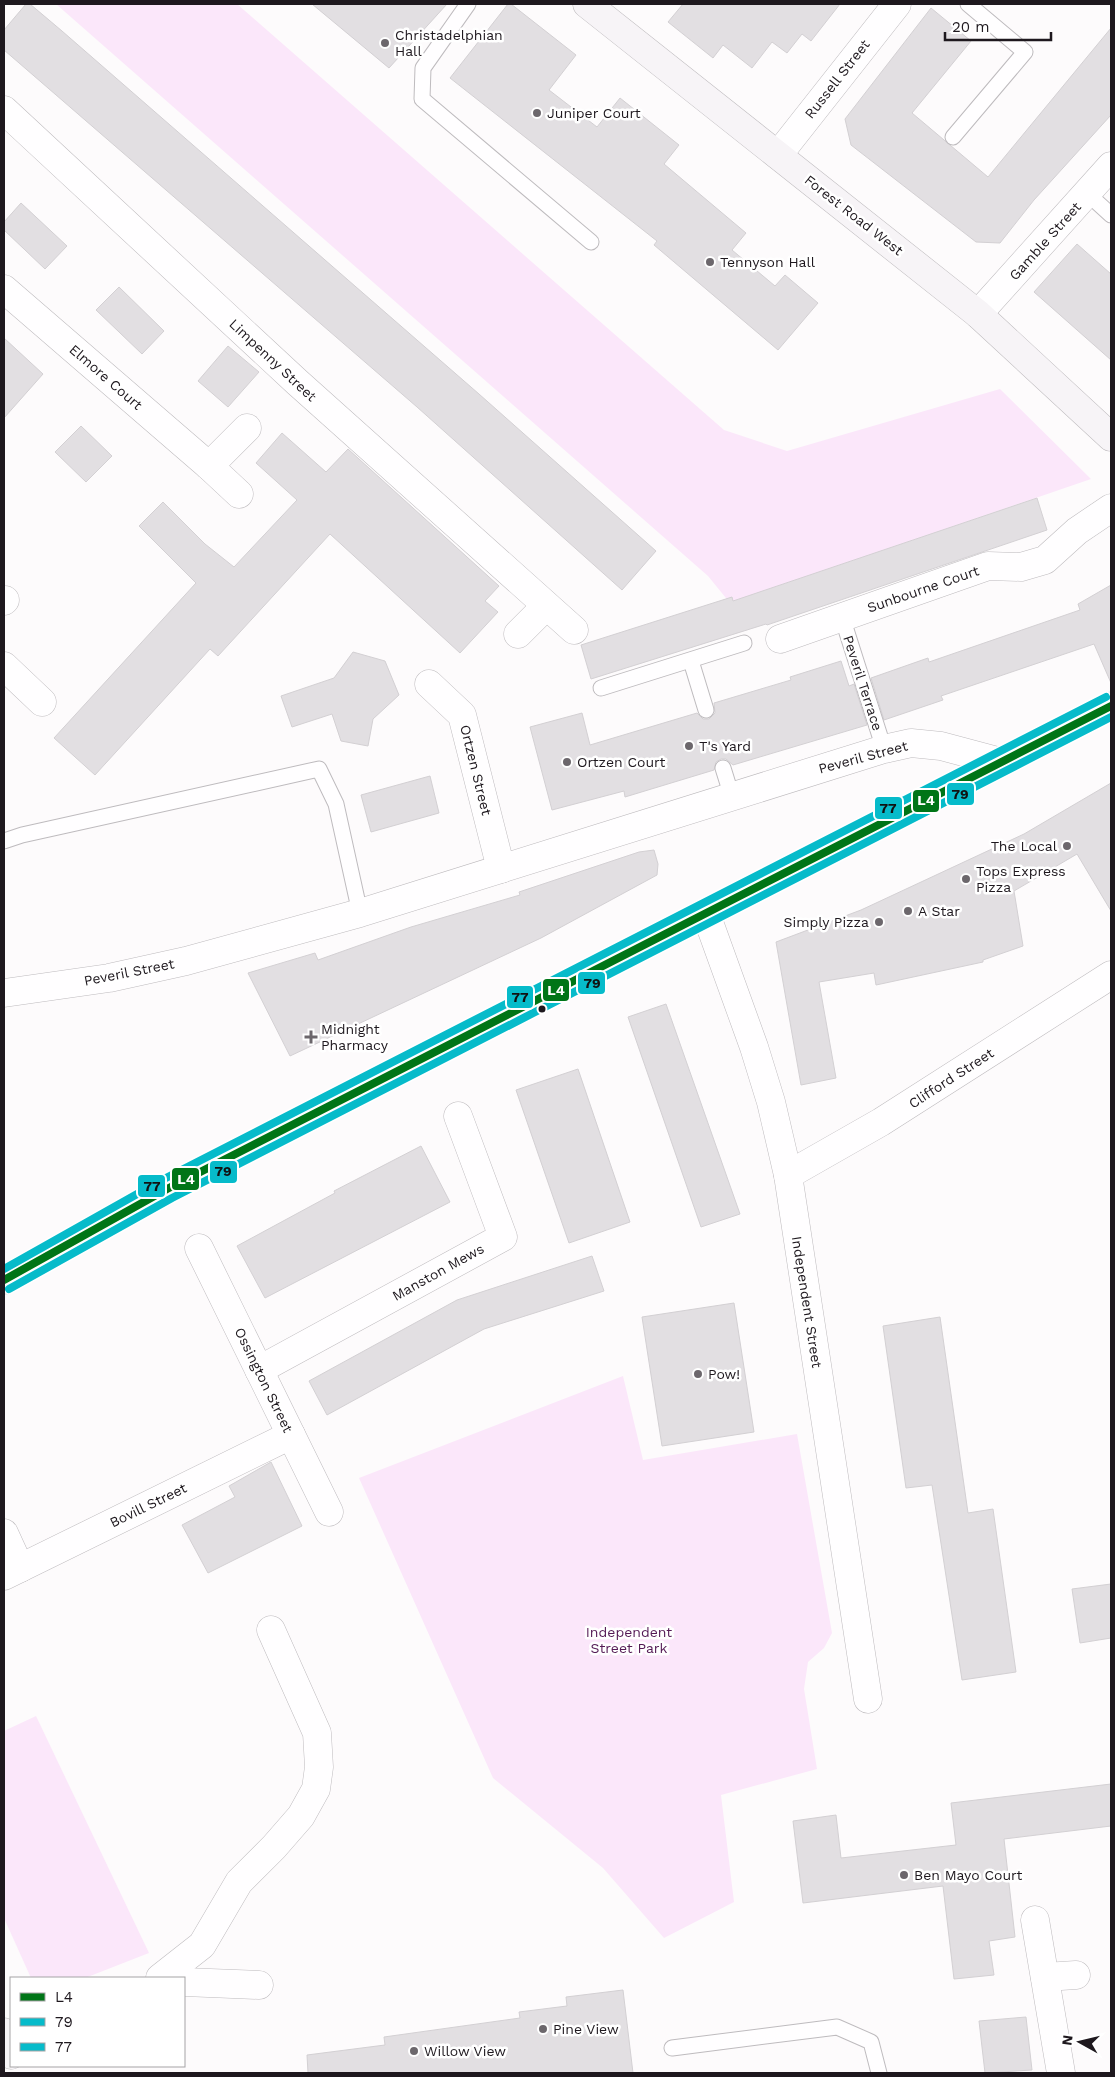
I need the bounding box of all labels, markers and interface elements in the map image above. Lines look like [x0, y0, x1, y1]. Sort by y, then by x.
scale bar [945, 10, 1051, 42]
text: 20 m [952, 18, 990, 36]
place label: Christadelphian Hall [395, 27, 503, 59]
street label: Russell Street [801, 36, 873, 122]
marker: Christadelphian Hall [379, 37, 391, 49]
place label: Juniper Court [547, 105, 641, 121]
marker: Juniper Court [531, 107, 543, 119]
street label: Forest Road West [802, 172, 907, 259]
street label: Gamble Street [1006, 199, 1084, 283]
place label: Tennyson Hall [720, 254, 816, 270]
marker: Tennyson Hall [704, 256, 716, 268]
street label: Limpenny Street [226, 316, 320, 405]
street label: Elmore Court [66, 341, 146, 413]
street label: Sunbourne Court [865, 562, 981, 616]
street label: Peveril Terrace [840, 633, 886, 733]
street label: Ortzen Street [457, 723, 495, 817]
street label: Peveril Street [817, 737, 910, 777]
place label: T's Yard [699, 738, 751, 754]
marker: T's Yard [683, 740, 695, 752]
place label: Ortzen Court [577, 754, 665, 770]
marker: Ortzen Court [561, 756, 573, 768]
line badge: 79 [946, 782, 975, 806]
text: 79 [951, 786, 969, 802]
line badge: L4 [912, 789, 940, 813]
text: L4 [917, 792, 935, 808]
line badge: 77 [874, 796, 903, 820]
text: 77 [879, 800, 897, 816]
place label: The Local [991, 838, 1058, 854]
marker: The Local [1061, 840, 1073, 852]
place label: Tops Express Pizza [976, 863, 1066, 895]
marker: Tops Express Pizza [960, 873, 972, 885]
place label: A Star [918, 903, 960, 919]
marker: A Star [902, 905, 914, 917]
place label: Simply Pizza [784, 914, 869, 930]
marker: Simply Pizza [873, 916, 885, 928]
street label: Peveril Street [82, 955, 176, 989]
line badge: 79 [577, 971, 606, 995]
text: 79 [583, 975, 601, 991]
line badge: L4 [542, 978, 570, 1002]
text: L4 [547, 982, 565, 998]
line badge: 77 [506, 985, 534, 1009]
text: 77 [511, 989, 529, 1005]
unlabelled marker [537, 1004, 547, 1014]
place label: Midnight Pharmacy [321, 1021, 389, 1053]
marker: Midnight Pharmacy [305, 1031, 317, 1043]
street label: Clifford Street [906, 1045, 997, 1111]
line badge: 79 [209, 1160, 238, 1184]
text: 79 [214, 1163, 232, 1179]
line badge: L4 [171, 1167, 200, 1191]
text: L4 [177, 1171, 195, 1187]
line badge: 77 [137, 1174, 166, 1198]
text: 77 [143, 1178, 161, 1194]
street label: Independent Street [789, 1235, 825, 1369]
street label: Manston Mews [389, 1240, 487, 1304]
street label: Ossington Street [232, 1325, 296, 1435]
place label: Pow! [708, 1366, 740, 1382]
marker: Pow! [692, 1368, 704, 1380]
street label: Bovill Street [107, 1479, 189, 1531]
park label: Independent Street Park [586, 1624, 672, 1656]
place label: Ben Mayo Court [914, 1867, 1022, 1883]
marker: Ben Mayo Court [898, 1869, 910, 1881]
legend [10, 1977, 185, 2067]
text: L4 [55, 1988, 73, 2006]
text: 79 [55, 2013, 73, 2031]
north arrow [1055, 2017, 1105, 2067]
place label: Pine View [553, 2021, 619, 2037]
marker: Pine View [537, 2023, 549, 2035]
text: N [1058, 2034, 1076, 2046]
text: 77 [55, 2038, 72, 2056]
place label: Willow View [424, 2043, 506, 2059]
marker: Willow View [408, 2045, 420, 2057]

